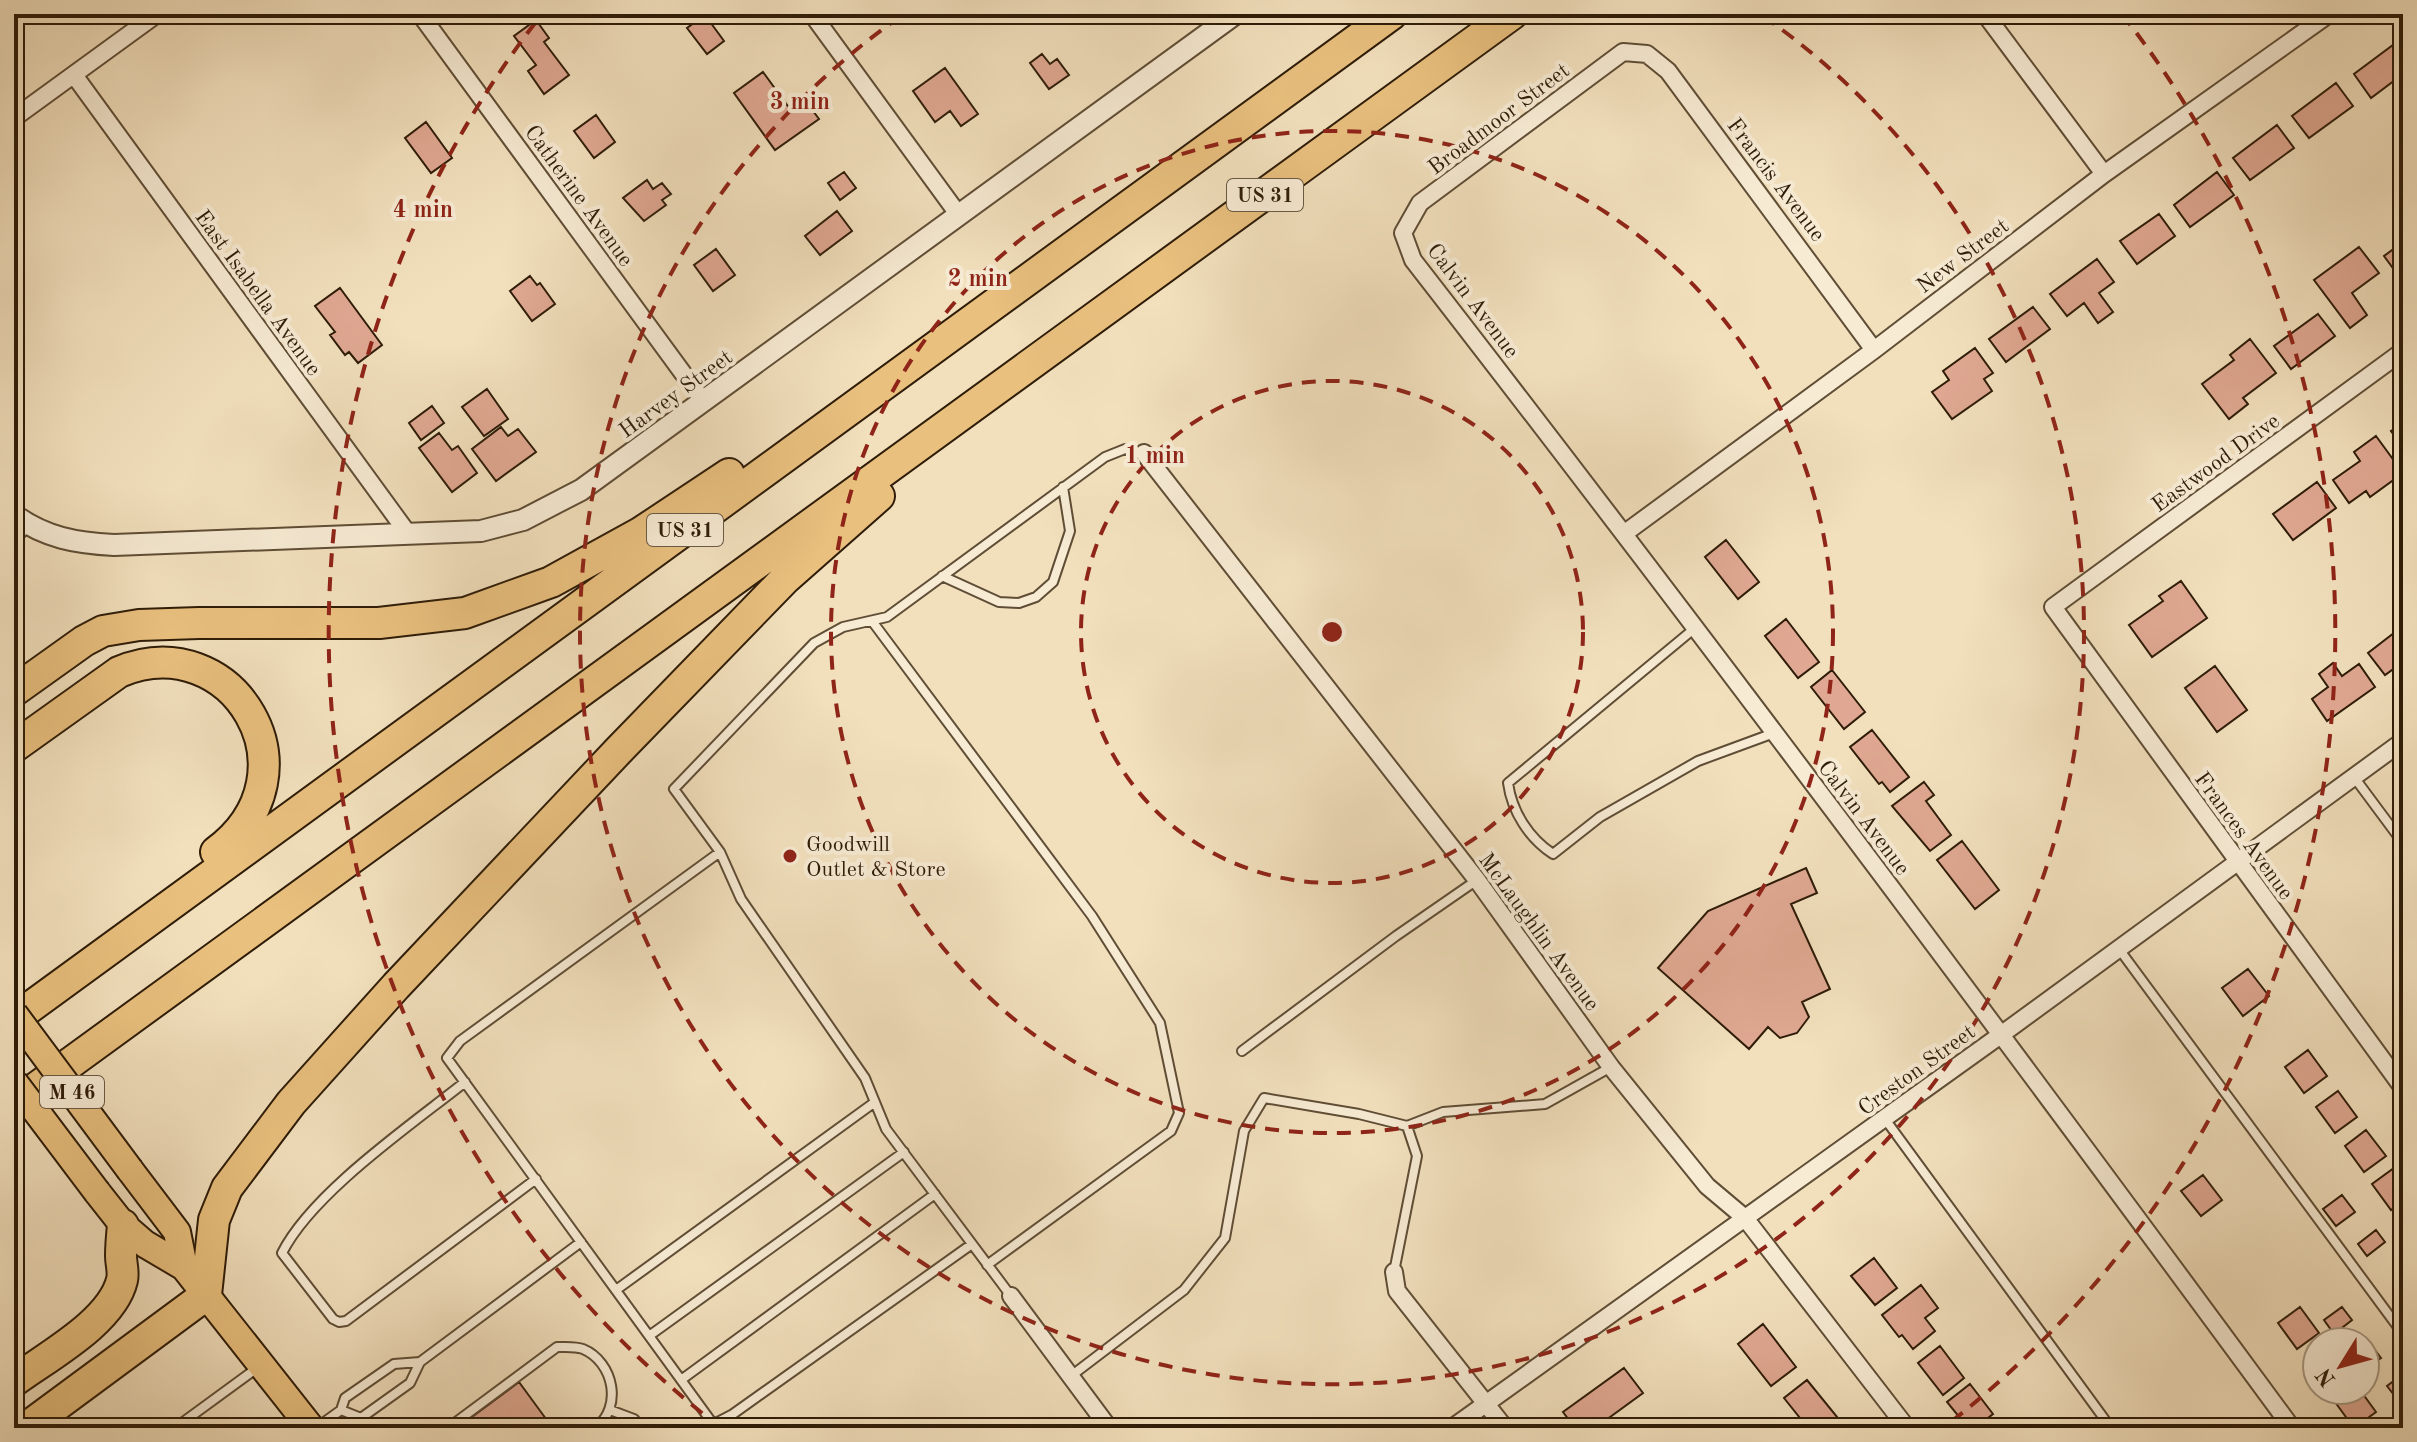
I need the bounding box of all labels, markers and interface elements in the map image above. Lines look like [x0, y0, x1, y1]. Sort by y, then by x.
street label: Broadmoor Street [1425, 60, 1574, 180]
text: 3 min [770, 91, 830, 115]
street label: Francis Avenue [1722, 115, 1829, 246]
street label: Catherine Avenue [520, 122, 637, 271]
road number: US 31 [1227, 179, 1303, 211]
text: 4 min [393, 199, 453, 223]
street label: East Isabella Avenue [190, 206, 325, 380]
street label: New Street [1913, 215, 2013, 298]
street label: Calvin Avenue [1422, 240, 1522, 363]
text: 2 min [948, 268, 1008, 292]
street label: Harvey Street [615, 346, 737, 443]
street label: Eastwood Drive [2148, 410, 2284, 517]
text: 1 min [1125, 445, 1185, 469]
road number: US 31 [647, 514, 723, 546]
centre of rings [1318, 618, 1346, 646]
street label: Calvin Avenue [1813, 757, 1913, 880]
street label: Frances Avenue [2190, 768, 2297, 904]
place label: Goodwill Outlet & Store [806, 834, 946, 881]
marker: Goodwill Outlet & Store [781, 847, 799, 865]
street label: McLaughlin Avenue [1474, 849, 1603, 1015]
street label: Creston Street [1855, 1021, 1980, 1120]
road number: M 46 [40, 1076, 104, 1108]
north arrow [2301, 1326, 2381, 1406]
text: N [2313, 1363, 2340, 1390]

